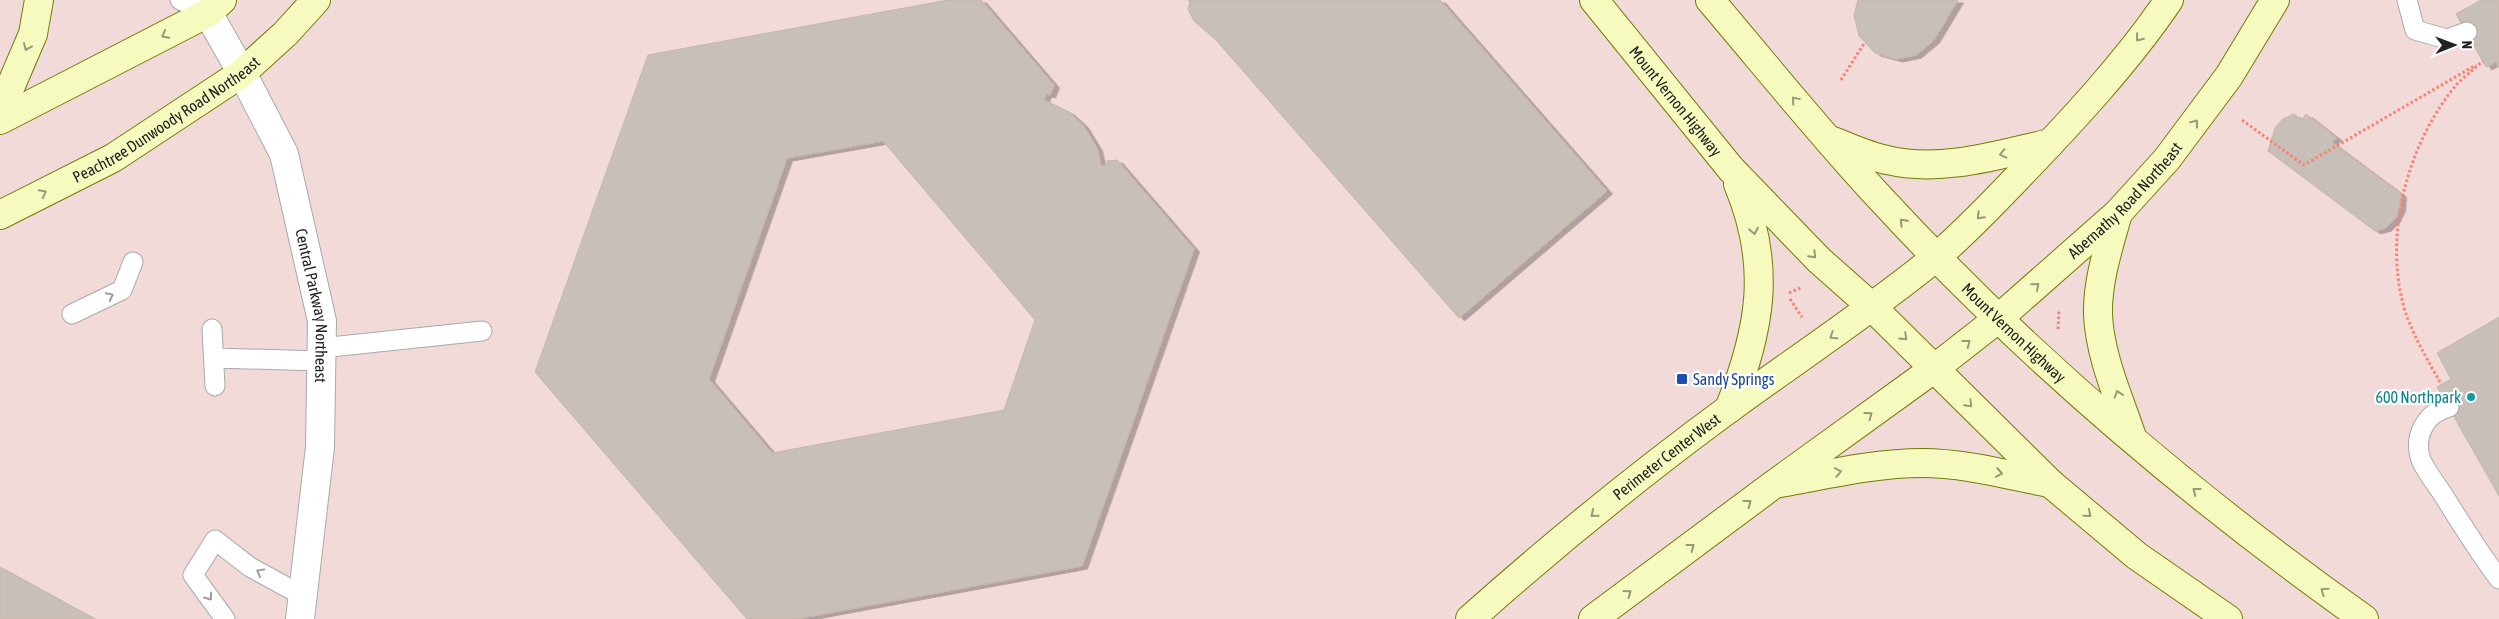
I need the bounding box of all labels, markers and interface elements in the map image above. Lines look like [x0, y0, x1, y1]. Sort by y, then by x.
north arrow [2429, 20, 2479, 70]
one-way arrow [161, 29, 170, 39]
one-way arrow [2135, 33, 2144, 42]
text: N [2459, 41, 2475, 49]
one-way arrow [23, 42, 34, 51]
street label: Mount Vernon Highway [1626, 42, 1726, 161]
street label: Peachtree Dunwoody Road Northeast [70, 52, 264, 186]
one-way arrow [1792, 97, 1801, 106]
one-way arrow [2189, 120, 2197, 129]
street label: Abernathy Road Northeast [2064, 138, 2186, 262]
one-way arrow [1998, 148, 2007, 159]
one-way arrow [38, 189, 47, 199]
one-way arrow [1977, 210, 1986, 219]
one-way arrow [1900, 218, 1909, 227]
one-way arrow [1748, 226, 1758, 235]
street label: Central Parkway Northeast [292, 227, 331, 383]
one-way arrow [1807, 249, 1816, 258]
street label: Mount Vernon Highway [1958, 279, 2070, 387]
one-way arrow [2030, 283, 2039, 292]
one-way arrow [105, 291, 114, 302]
one-way arrow [1829, 330, 1839, 339]
one-way arrow [1898, 331, 1907, 340]
one-way arrow [1962, 340, 1971, 349]
place label: Sandy Springs [1693, 370, 1775, 389]
marker: Sandy Springs [1675, 372, 1689, 386]
place label: 600 Northpark [2376, 388, 2461, 407]
one-way arrow [2114, 391, 2124, 399]
marker: 600 Northpark [2465, 391, 2477, 403]
one-way arrow [1963, 398, 1972, 407]
street label: Perimeter Center West [1609, 409, 1724, 503]
one-way arrow [1863, 412, 1873, 421]
one-way arrow [1995, 467, 2004, 478]
one-way arrow [1834, 468, 1843, 478]
one-way arrow [2193, 488, 2202, 496]
one-way arrow [1742, 501, 1751, 509]
one-way arrow [1591, 508, 1600, 517]
one-way arrow [2082, 509, 2091, 518]
one-way arrow [1685, 544, 1694, 552]
one-way arrow [256, 569, 265, 579]
one-way arrow [2320, 588, 2330, 597]
one-way arrow [1622, 590, 1632, 599]
one-way arrow [203, 591, 212, 601]

